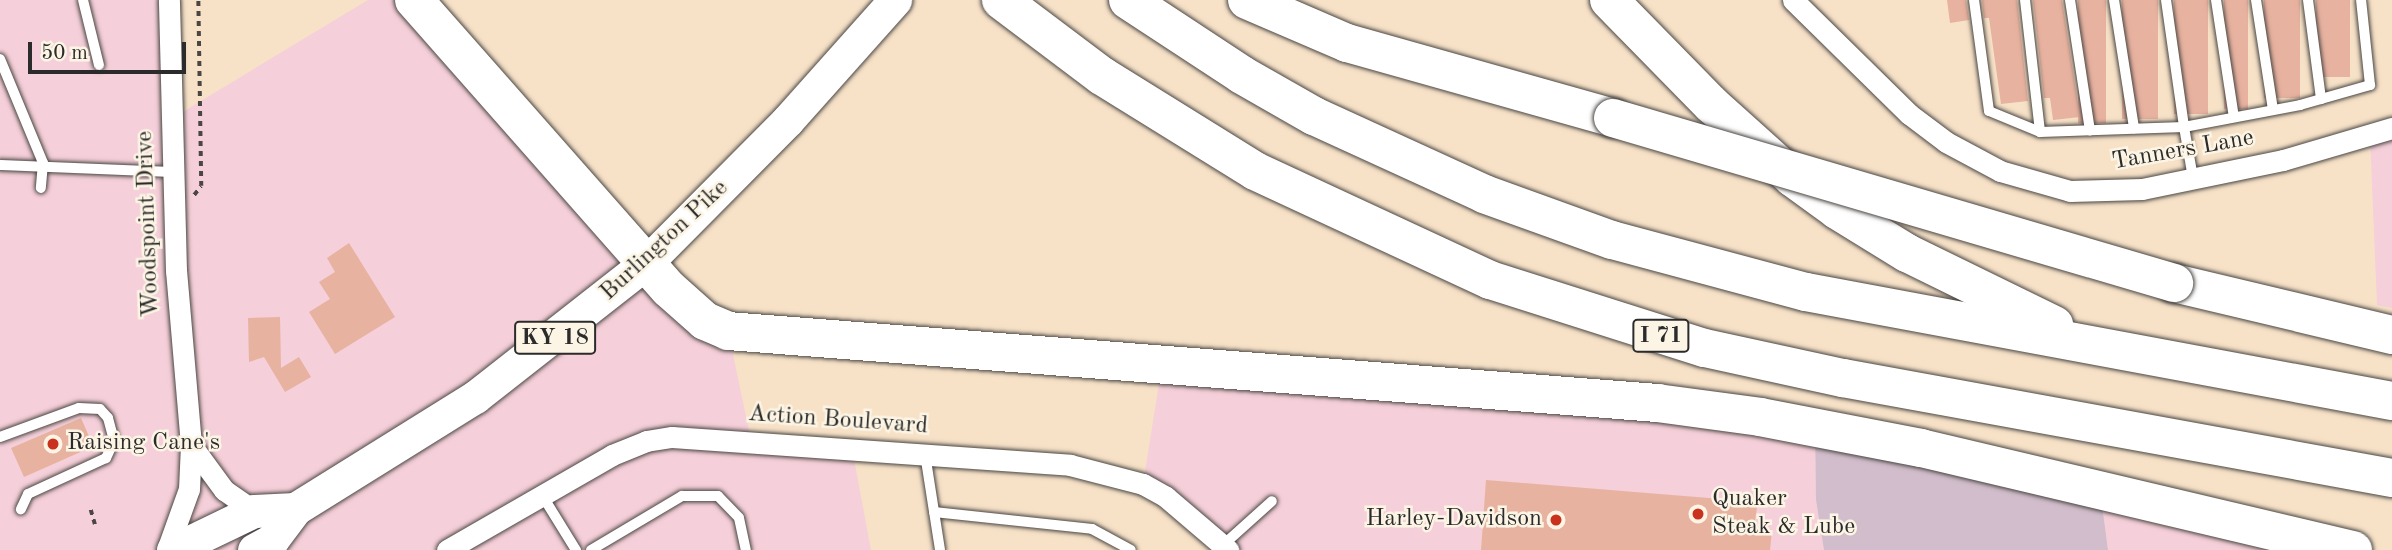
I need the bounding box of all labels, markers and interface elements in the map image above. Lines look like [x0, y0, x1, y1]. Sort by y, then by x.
scale bar [32, 28, 189, 72]
text: 50 m [41, 43, 88, 64]
street label: Tanners Lane [2110, 124, 2256, 178]
street label: Woodspoint Drive [131, 130, 167, 318]
street label: Burlington Pike [595, 174, 735, 308]
road number: I 71 [1631, 316, 1691, 356]
road number: KY 18 [513, 318, 597, 358]
street label: Action Boulevard [747, 400, 929, 442]
place label: Raising Cane's [67, 430, 220, 458]
marker: Raising Cane's [45, 436, 61, 452]
place label: Quaker Steak & Lube [1712, 486, 1855, 542]
place label: Harley-Davidson [1365, 506, 1542, 534]
marker: Quaker Steak & Lube [1690, 506, 1706, 522]
marker: Harley-Davidson [1548, 512, 1564, 528]

